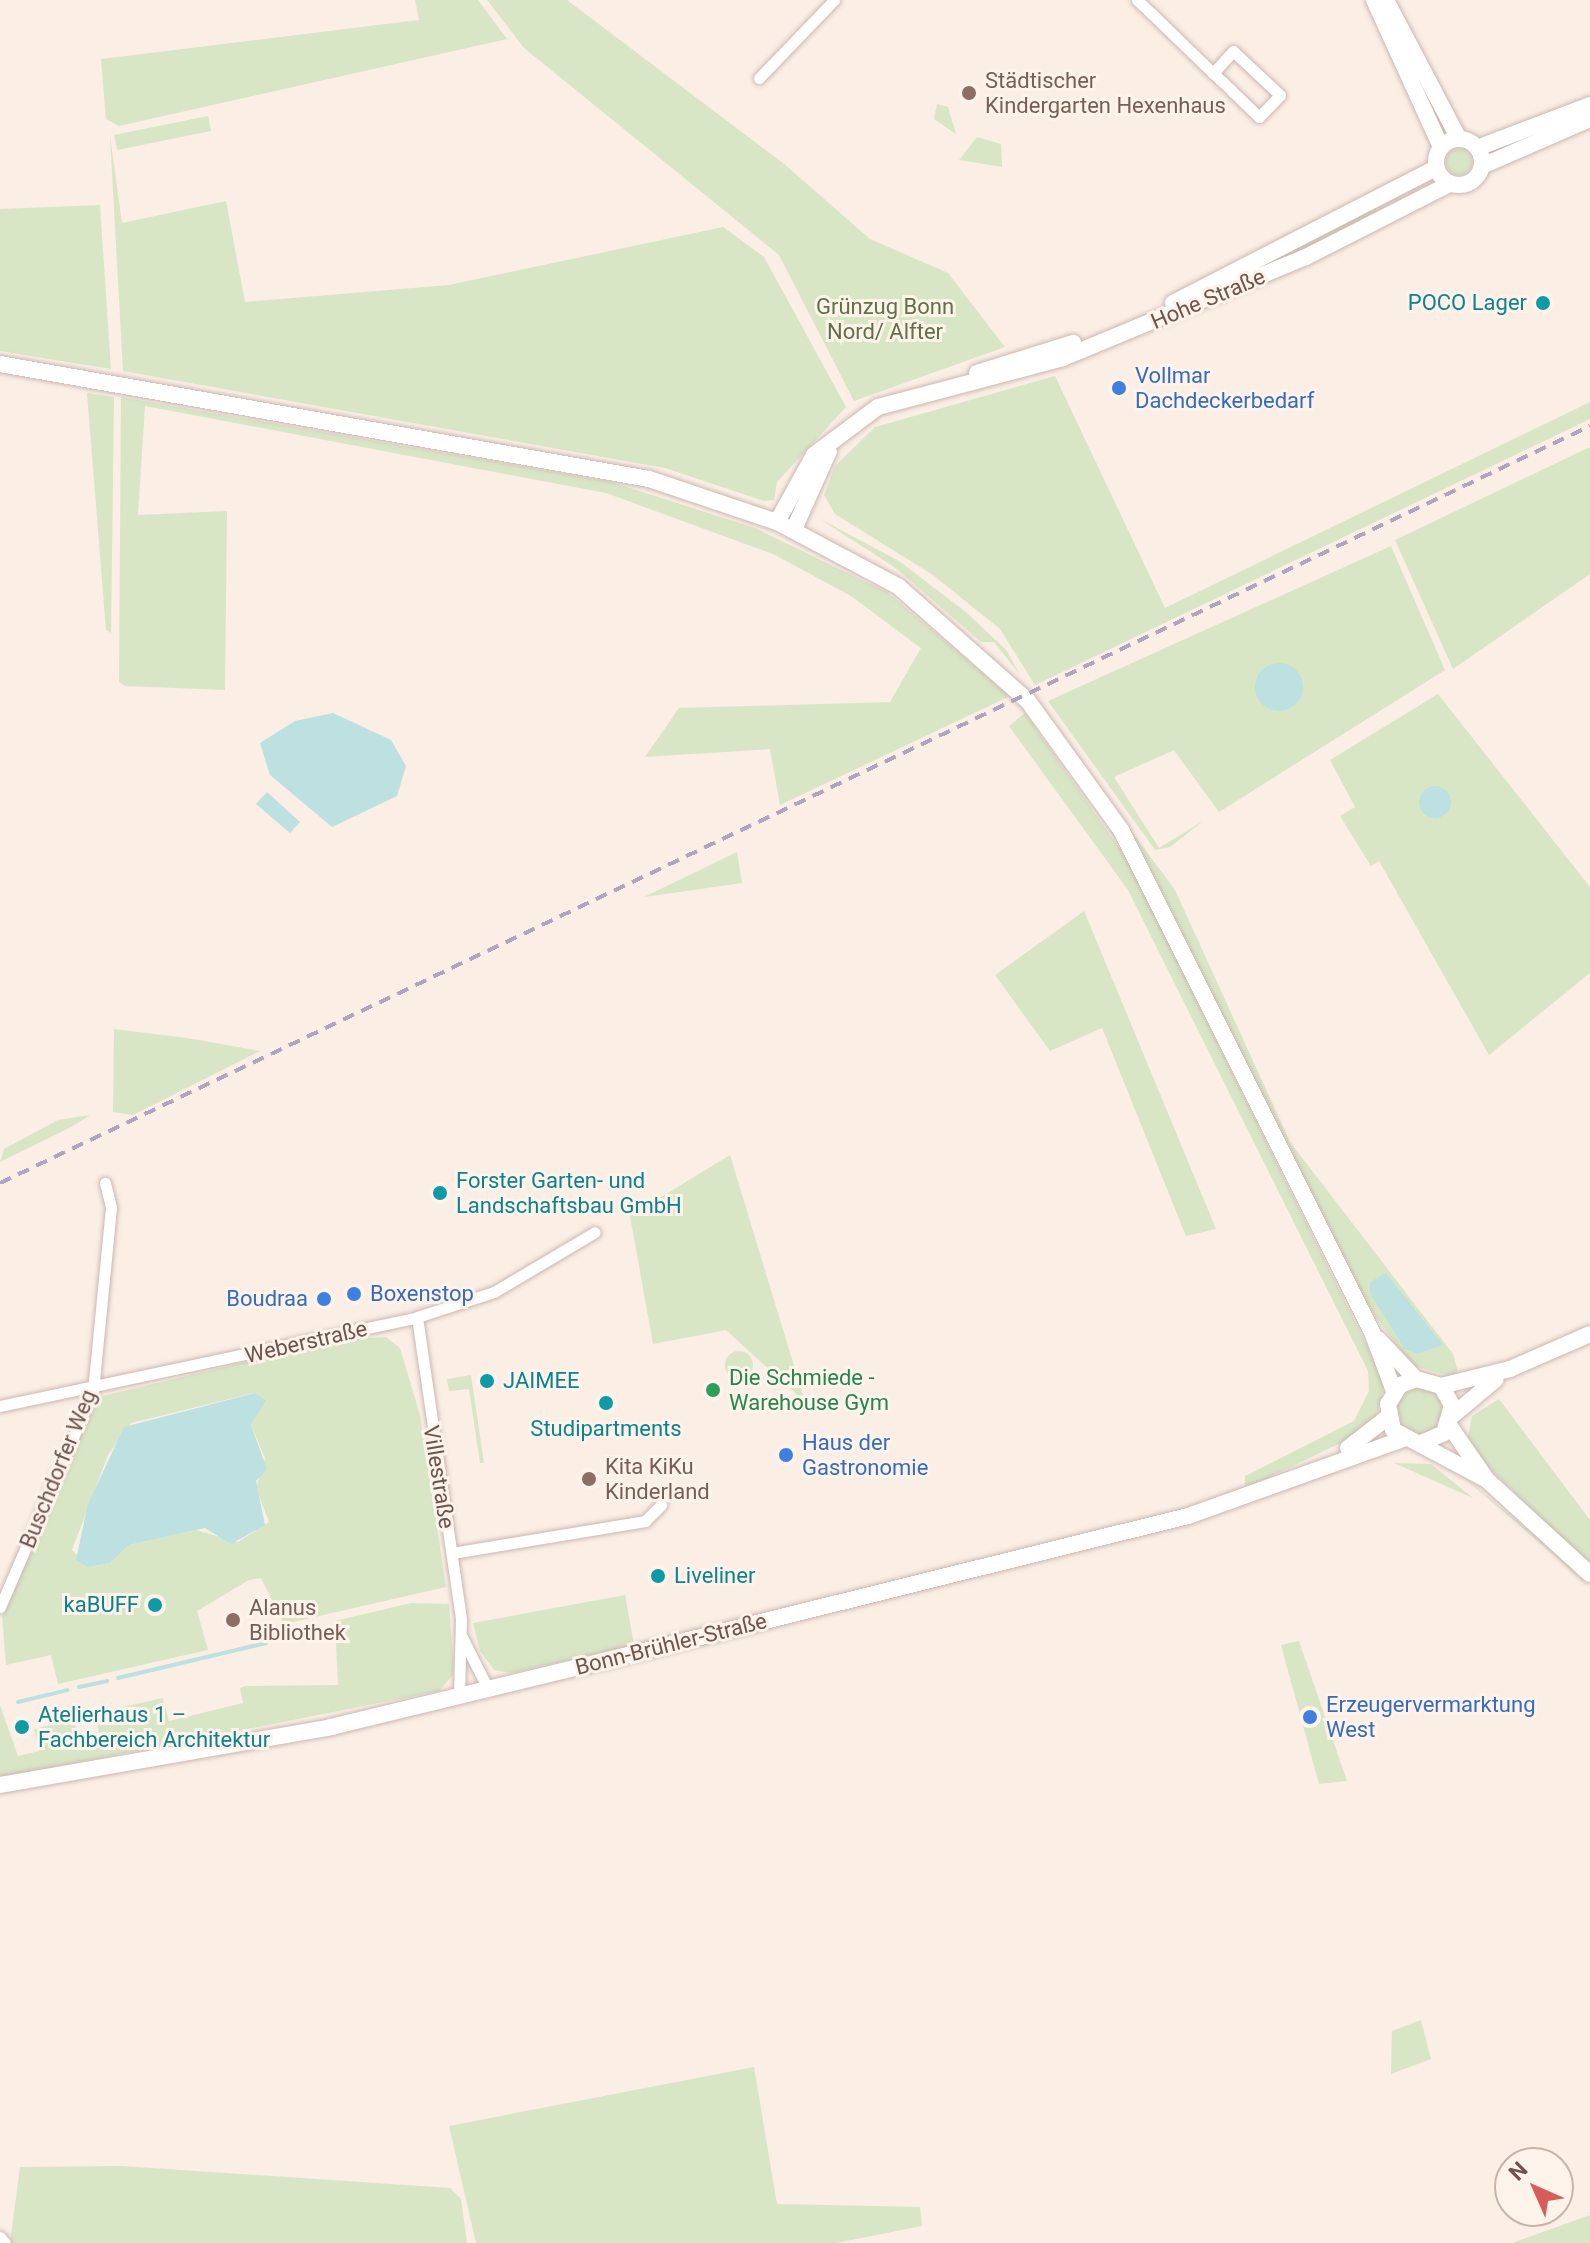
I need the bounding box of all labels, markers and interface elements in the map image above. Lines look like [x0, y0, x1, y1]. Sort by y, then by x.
place label: Städtischer Kindergarten Hexenhaus [985, 67, 1226, 118]
marker: Städtischer Kindergarten Hexenhaus [960, 84, 978, 102]
street label: Hohe Straße [1147, 263, 1269, 335]
place label: POCO Lager [1408, 290, 1527, 316]
park label: Grünzug Bonn Nord/ Alfter [816, 293, 954, 344]
marker: POCO Lager [1534, 294, 1552, 312]
place label: Vollmar Dachdeckerbedarf [1135, 362, 1314, 414]
marker: Vollmar Dachdeckerbedarf [1110, 379, 1128, 397]
place label: Forster Garten- und Landschaftsbau GmbH [456, 1167, 682, 1218]
marker: Forster Garten- und Landschaftsbau GmbH [431, 1184, 449, 1202]
place label: Boxenstop [370, 1281, 474, 1307]
marker: Boxenstop [345, 1285, 363, 1303]
place label: Boudraa [226, 1286, 308, 1312]
marker: Boudraa [315, 1290, 333, 1308]
street label: Weberstraße [242, 1315, 370, 1369]
place label: Die Schmiede - Warehouse Gym [729, 1364, 889, 1416]
place label: JAIMEE [503, 1368, 579, 1394]
marker: JAIMEE [478, 1372, 496, 1390]
marker: Die Schmiede - Warehouse Gym [704, 1381, 722, 1399]
street label: Buschdorfer Weg [14, 1386, 102, 1552]
marker: Studipartments [597, 1394, 615, 1412]
place label: Studipartments [530, 1416, 682, 1442]
street label: Villestraße [418, 1424, 460, 1530]
place label: Haus der Gastronomie [802, 1429, 928, 1480]
marker: Haus der Gastronomie [777, 1446, 795, 1464]
place label: Kita KiKu Kinderland [605, 1453, 710, 1504]
marker: Kita KiKu Kinderland [580, 1470, 598, 1488]
place label: Liveliner [674, 1563, 755, 1589]
marker: Liveliner [649, 1567, 667, 1585]
place label: kaBUFF [64, 1592, 139, 1618]
place label: Alanus Bibliothek [249, 1594, 346, 1646]
marker: kaBUFF [146, 1596, 164, 1614]
street label: Bonn-Brühler-Straße [572, 1607, 770, 1681]
marker: Alanus Bibliothek [224, 1611, 242, 1629]
place label: Erzeugervermarktung West [1326, 1691, 1535, 1742]
place label: Atelierhaus 1 – Fachbereich Architektur [38, 1701, 270, 1752]
marker: Erzeugervermarktung West [1301, 1708, 1319, 1726]
marker: Atelierhaus 1 – Fachbereich Architektur [13, 1718, 31, 1736]
north arrow [1494, 2147, 1574, 2227]
text: N [1504, 2157, 1532, 2185]

